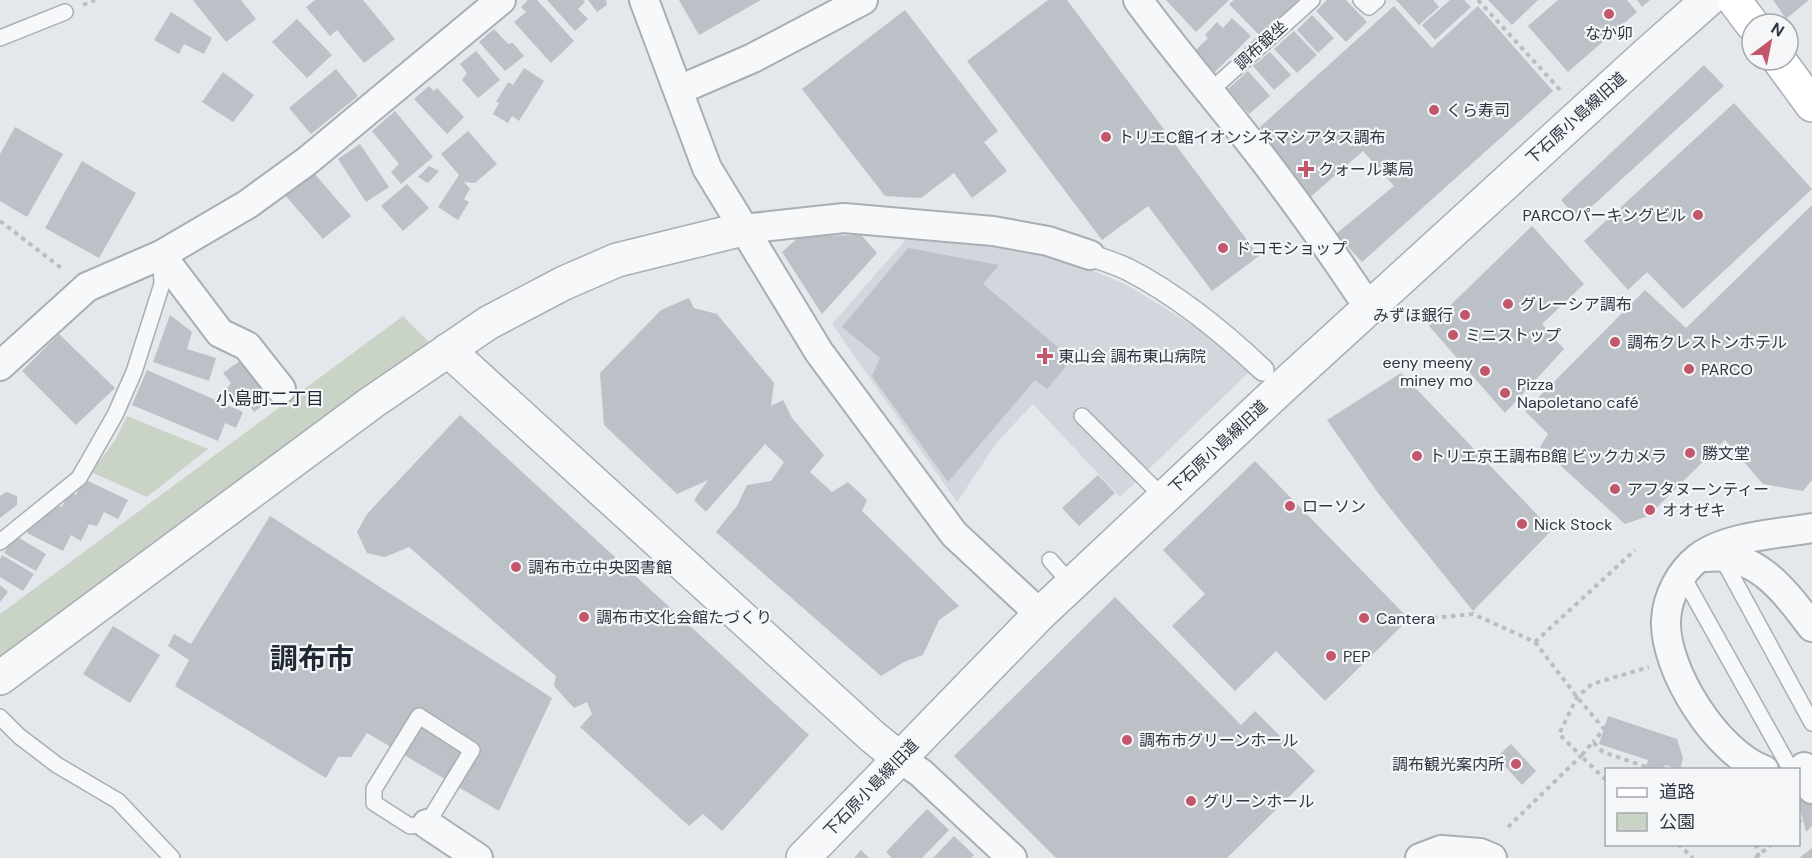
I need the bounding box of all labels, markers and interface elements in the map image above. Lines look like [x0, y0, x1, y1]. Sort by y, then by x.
marker: なか卯 [1602, 7, 1616, 21]
north arrow [1740, 12, 1800, 72]
street label: 調布銀坐 [1230, 16, 1292, 74]
text: N [1767, 18, 1788, 42]
place label: なか卯 [1585, 23, 1633, 44]
street label: 下石原小島線旧道 [1521, 67, 1631, 169]
place label: くら寿司 [1446, 100, 1510, 121]
marker: くら寿司 [1427, 103, 1441, 117]
place label: トリエC館イオンシネマシアタス調布 [1118, 127, 1385, 148]
marker: トリエC館イオンシネマシアタス調布 [1099, 130, 1113, 144]
place label: クォール薬局 [1318, 159, 1414, 180]
marker: クォール薬局 [1299, 162, 1313, 176]
place label: PARCOパーキングビル [1523, 205, 1686, 226]
marker: PARCOパーキングビル [1691, 208, 1705, 222]
place label: ドコモショップ [1235, 238, 1347, 259]
marker: ドコモショップ [1216, 241, 1230, 255]
place label: グレーシア調布 [1520, 294, 1632, 315]
marker: グレーシア調布 [1501, 297, 1515, 311]
place label: みずほ銀行 [1373, 305, 1453, 326]
marker: みずほ銀行 [1458, 308, 1472, 322]
place label: ミニストップ [1465, 325, 1561, 346]
marker: ミニストップ [1446, 328, 1460, 342]
place label: 調布クレストンホテル [1627, 332, 1787, 353]
marker: 調布クレストンホテル [1608, 335, 1622, 349]
place label: 東山会 調布東山病院 [1058, 346, 1206, 367]
marker: 東山会 調布東山病院 [1036, 347, 1054, 365]
place label: eeny meeny miney mo [1382, 352, 1473, 391]
place label: PARCO [1701, 359, 1753, 380]
marker: PARCO [1682, 362, 1696, 376]
marker: eeny meeny miney mo [1478, 364, 1492, 378]
place label: Pizza Napoletano café [1517, 374, 1639, 413]
marker: Pizza Napoletano café [1498, 386, 1512, 400]
district label: 小島町二丁目 [216, 387, 324, 411]
street label: 下石原小島線旧道 [1164, 396, 1272, 498]
place label: 勝文堂 [1702, 443, 1750, 464]
place label: トリエ京王調布B館 ビックカメラ [1429, 446, 1667, 467]
marker: 勝文堂 [1683, 446, 1697, 460]
marker: トリエ京王調布B館 ビックカメラ [1410, 449, 1424, 463]
place label: アフタヌーンティー [1627, 479, 1769, 500]
marker: アフタヌーンティー [1608, 482, 1622, 496]
place label: ローソン [1302, 496, 1366, 517]
marker: ローソン [1283, 499, 1297, 513]
place label: オオゼキ [1662, 500, 1726, 521]
marker: オオゼキ [1643, 503, 1657, 517]
place label: Nick Stock [1534, 514, 1612, 535]
marker: Nick Stock [1515, 517, 1529, 531]
place label: 調布市立中央図書館 [528, 557, 672, 578]
marker: 調布市立中央図書館 [509, 560, 523, 574]
place label: 調布市文化会館たづくり [596, 607, 772, 628]
place label: Cantera [1376, 608, 1435, 629]
marker: 調布市文化会館たづくり [577, 610, 591, 624]
marker: Cantera [1357, 611, 1371, 625]
district label: 調布市 [270, 640, 354, 677]
place label: PEP [1343, 646, 1371, 667]
marker: PEP [1324, 649, 1338, 663]
place label: 調布市グリーンホール [1139, 730, 1298, 751]
marker: 調布市グリーンホール [1120, 733, 1134, 747]
street label: 下石原小島線旧道 [819, 735, 923, 841]
place label: 調布観光案内所 [1392, 754, 1504, 775]
marker: 調布観光案内所 [1509, 757, 1523, 771]
legend [1605, 768, 1800, 846]
text: 道路 [1659, 780, 1695, 804]
place label: グリーンホール [1203, 791, 1314, 812]
marker: グリーンホール [1184, 794, 1198, 808]
text: 公園 [1659, 810, 1695, 834]

